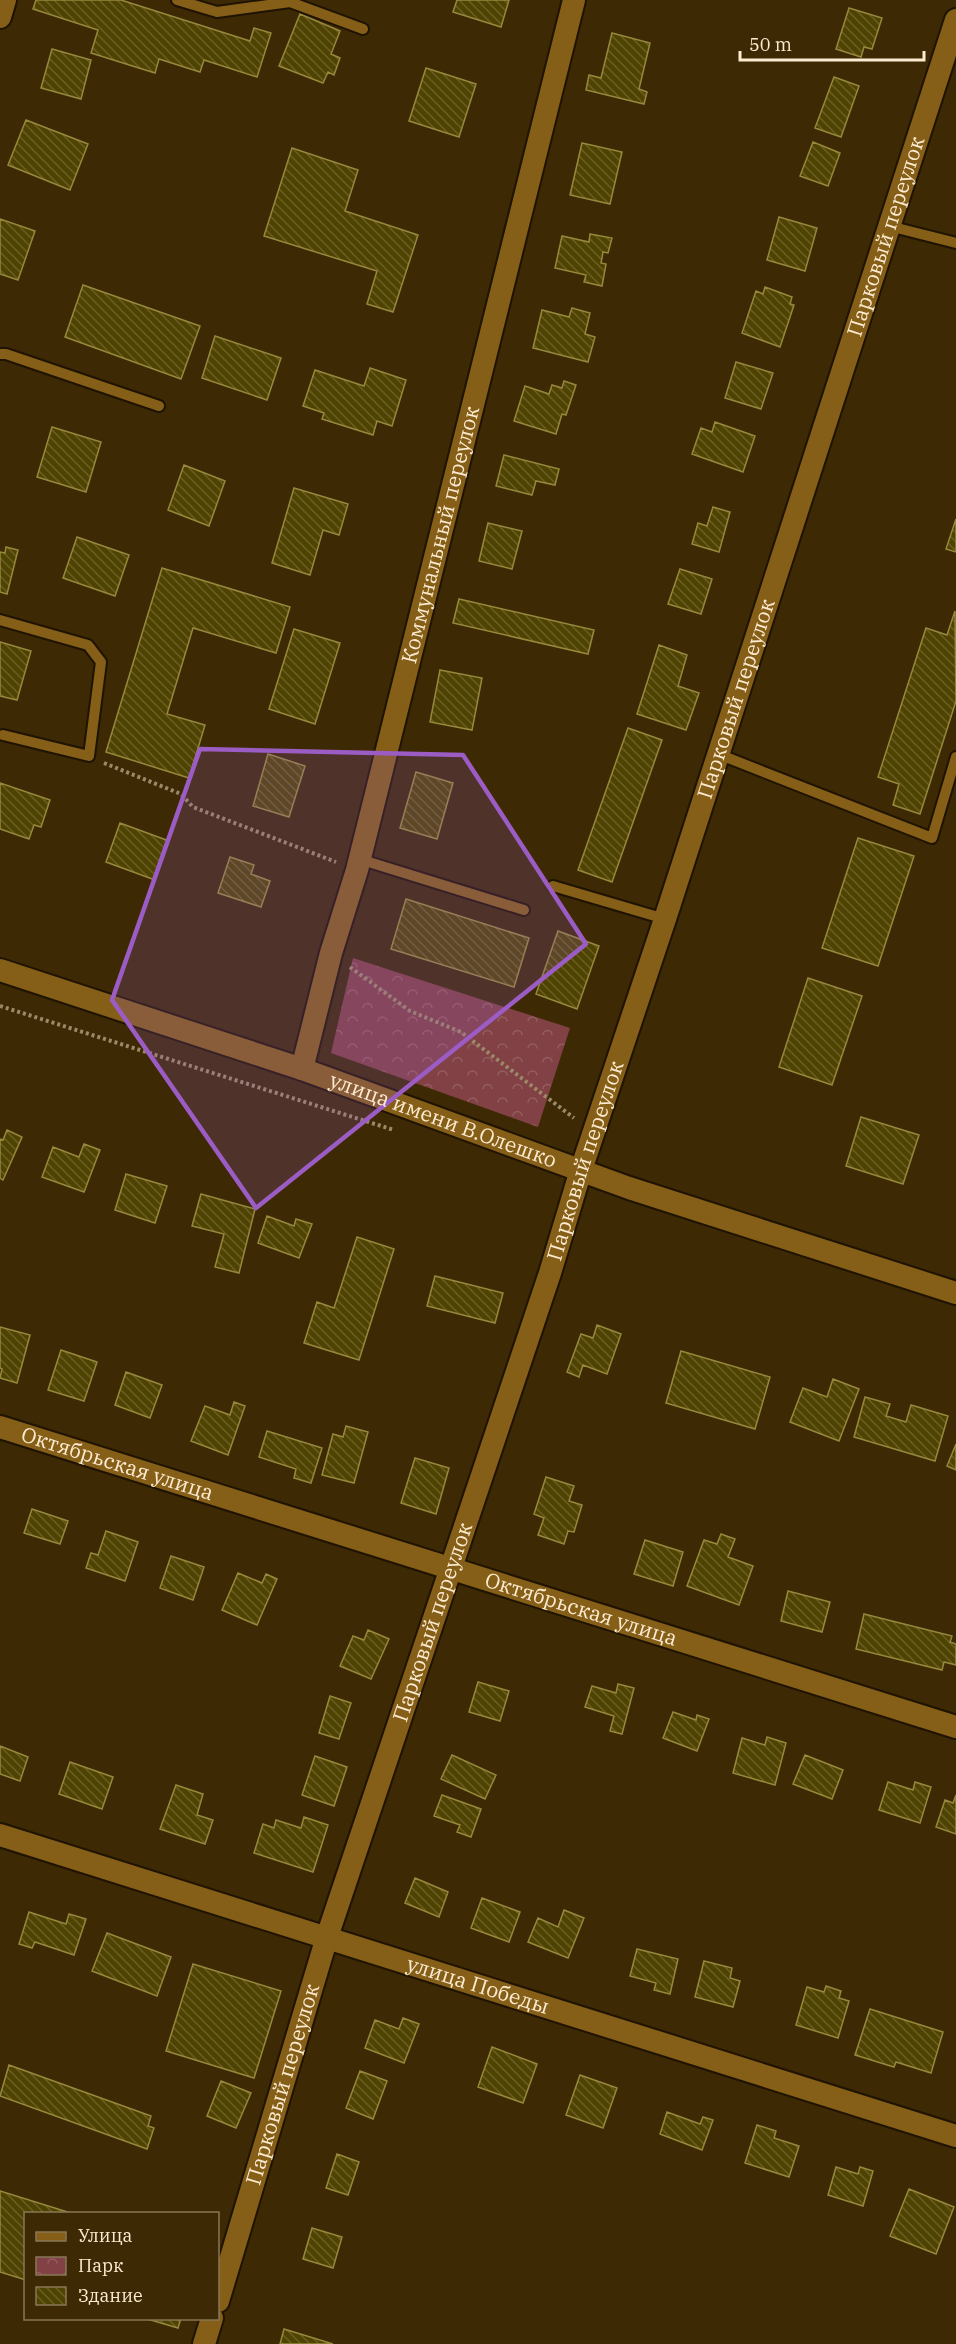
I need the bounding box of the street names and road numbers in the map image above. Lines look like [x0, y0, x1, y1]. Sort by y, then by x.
street label: Парковый переулок [840, 133, 930, 340]
street label: Коммунальный переулок [394, 403, 485, 666]
street label: Парковый переулок [690, 595, 781, 802]
street label: Парковый переулок [539, 1057, 630, 1264]
street label: улица имени В.Олешко [326, 1065, 561, 1174]
street label: Октябрьская улица [18, 1420, 217, 1506]
street label: Парковый переулок [385, 1519, 478, 1725]
street label: Октябрьская улица [482, 1565, 681, 1652]
street label: улица Победы [403, 1949, 553, 2020]
street label: Парковый переулок [239, 1980, 325, 2188]

